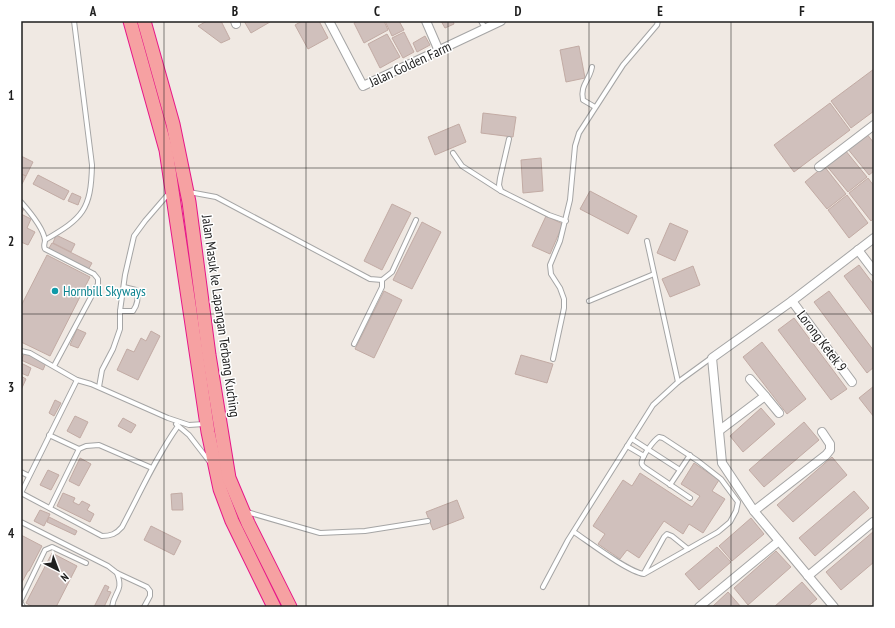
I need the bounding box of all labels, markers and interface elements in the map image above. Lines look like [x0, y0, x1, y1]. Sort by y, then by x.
text: A [89, 3, 97, 20]
text: B [232, 3, 238, 20]
text: C [374, 3, 380, 20]
text: D [515, 3, 522, 20]
text: E [657, 3, 663, 20]
text: F [799, 3, 805, 20]
street label: Jalan Golden Farm [365, 37, 454, 91]
text: 1 [8, 87, 14, 104]
street label: Jalan Masuk ke Lapangan Terbang Kuching [198, 213, 244, 418]
text: 2 [8, 233, 14, 250]
place label: Hornbill Skyways [63, 282, 146, 300]
marker: Hornbill Skyways [50, 286, 60, 296]
street label: Lorong Ketek 9 [793, 307, 851, 375]
text: 3 [8, 379, 14, 396]
text: 4 [8, 525, 15, 542]
north arrow [38, 550, 78, 590]
text: N [58, 570, 72, 585]

